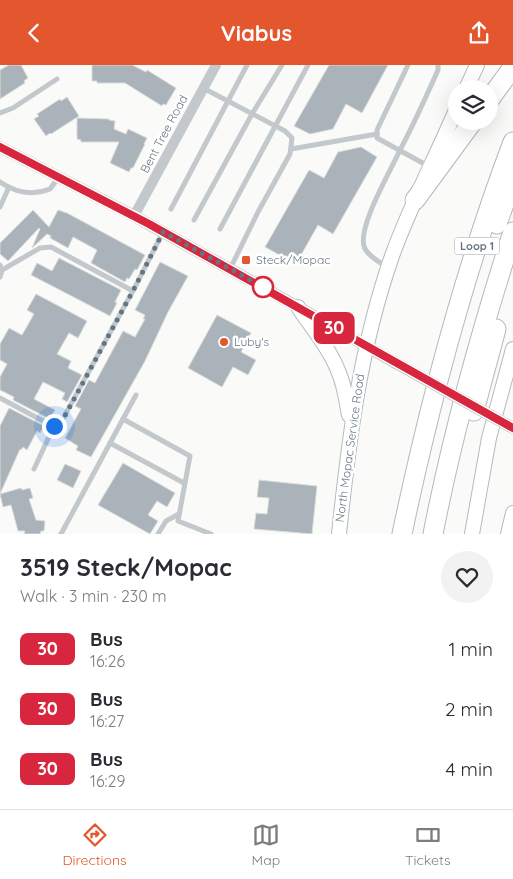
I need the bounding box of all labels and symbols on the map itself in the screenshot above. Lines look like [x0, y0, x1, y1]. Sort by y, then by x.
street label: Bent Tree Road [137, 92, 190, 175]
road number: Loop 1 [454, 237, 500, 255]
place label: Steck/Mopac [256, 252, 330, 267]
marker: Steck/Mopac [240, 254, 252, 266]
unlabelled marker [252, 276, 274, 298]
line badge: 30 [312, 312, 356, 344]
place label: Luby's [234, 334, 270, 349]
marker: Luby's [218, 336, 230, 348]
street label: North Mopac Service Road [332, 373, 367, 523]
your location [42, 414, 67, 439]

